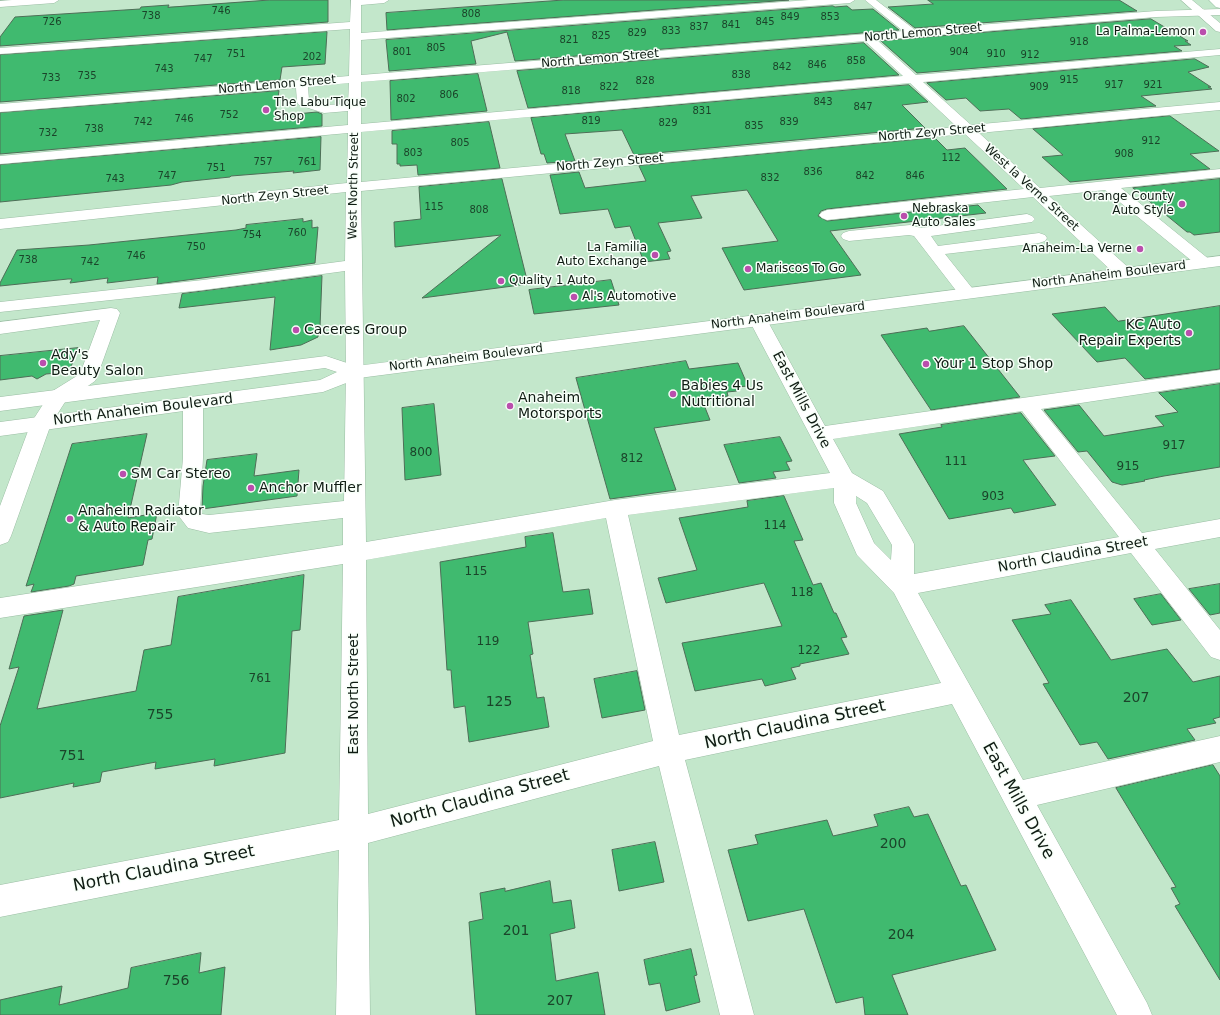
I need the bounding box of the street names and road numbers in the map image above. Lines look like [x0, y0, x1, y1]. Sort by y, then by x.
street label: North Lemon Street [864, 21, 982, 45]
street label: North Lemon Street [541, 47, 659, 71]
street label: North Lemon Street [218, 73, 336, 97]
street label: North Zeyn Street [878, 121, 986, 145]
street label: West North Street [346, 132, 362, 240]
street label: West la Verne Street [981, 142, 1081, 234]
street label: North Zeyn Street [556, 151, 664, 175]
street label: North Zeyn Street [221, 183, 329, 209]
street label: North Anaheim Boulevard [1031, 258, 1187, 292]
street label: North Anaheim Boulevard [710, 299, 866, 333]
street label: North Anaheim Boulevard [388, 341, 544, 375]
street label: East Mills Drive [768, 349, 834, 451]
street label: North Anaheim Boulevard [52, 391, 234, 429]
street label: North Claudina Street [997, 534, 1149, 576]
street label: East North Street [346, 634, 362, 754]
street label: North Claudina Street [703, 696, 887, 754]
street label: East Mills Drive [977, 739, 1059, 863]
street label: North Claudina Street [388, 765, 572, 833]
street label: North Claudina Street [71, 841, 257, 897]

